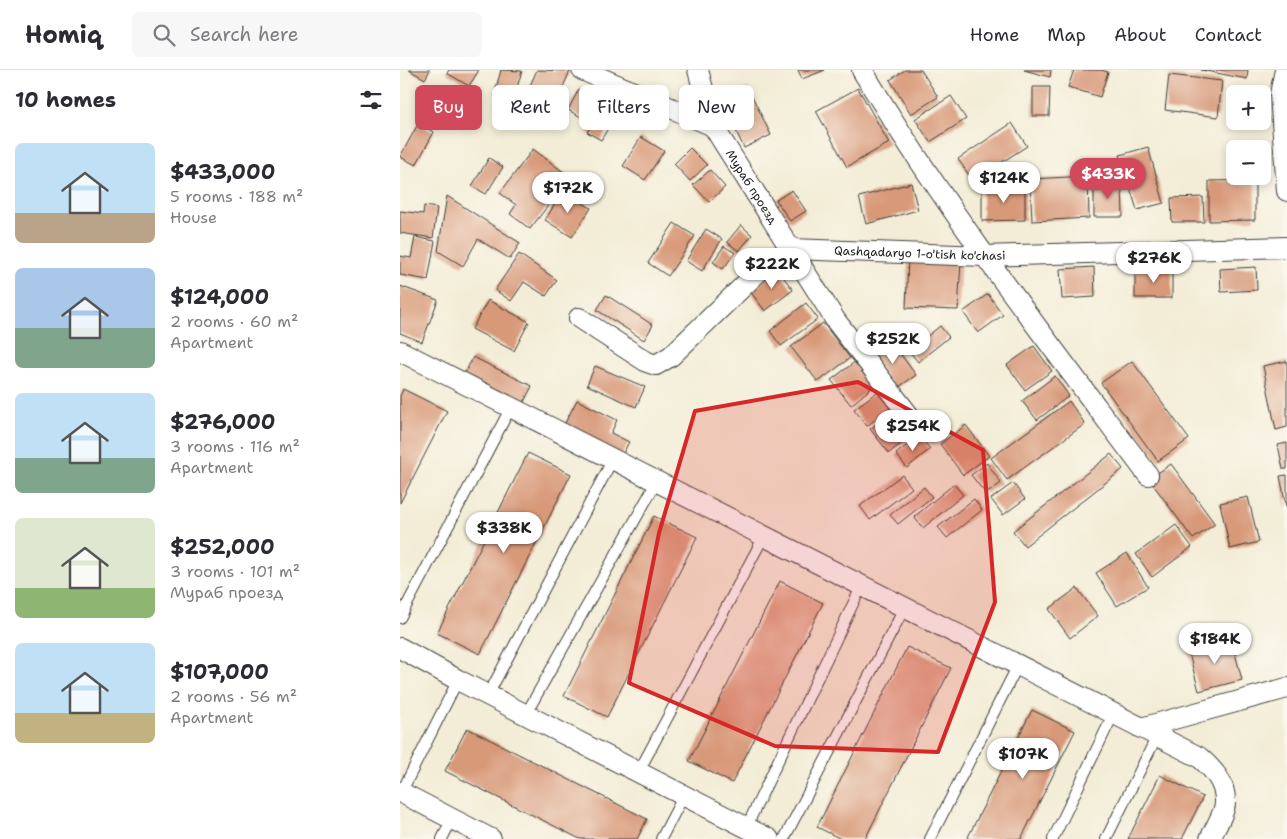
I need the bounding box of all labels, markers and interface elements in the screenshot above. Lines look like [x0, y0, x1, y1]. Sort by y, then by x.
search box [132, 12, 482, 57]
text: Homiq [25, 19, 102, 51]
icon: search [150, 21, 178, 49]
text: Search here [190, 22, 299, 47]
text: Home [970, 23, 1019, 47]
text: Map [1047, 23, 1086, 47]
text: About [1114, 23, 1167, 47]
text: Contact [1195, 23, 1262, 47]
chip: Buy [415, 85, 482, 130]
chip: Rent [492, 85, 569, 130]
chip: Filters [579, 85, 669, 130]
chip: New [679, 85, 754, 130]
map controls [1226, 85, 1271, 185]
button: + [1226, 85, 1271, 130]
text: 10 homes [15, 86, 116, 114]
icon: filters [357, 86, 385, 114]
button: − [1226, 140, 1271, 185]
street label: Мураб проезд [722, 147, 781, 228]
text: $433,000 [170, 158, 275, 186]
pin: $433K [1073, 158, 1143, 200]
pin: $124K [969, 162, 1039, 204]
icon: home [55, 163, 115, 223]
text: $433K [1081, 163, 1135, 184]
text: $124K [979, 167, 1029, 188]
pin: $172K [533, 172, 603, 214]
text: $172K [543, 177, 593, 198]
text: 5 rooms · 188 m² [170, 186, 303, 207]
text: House [170, 207, 217, 228]
pin: $276K [1119, 242, 1189, 284]
street label: Qashqadaryo 1-o'tish ko'chasi [834, 243, 1006, 264]
text: $276K [1127, 247, 1181, 268]
pin: $222K [737, 248, 807, 290]
text: $222K [745, 253, 799, 274]
text: $124,000 [170, 283, 269, 311]
icon: home [55, 288, 115, 348]
text: 2 rooms · 60 m² [170, 311, 298, 332]
pin: $252K [858, 322, 928, 365]
text: $252K [866, 328, 920, 349]
text: Apartment [170, 332, 253, 353]
text: $276,000 [170, 408, 276, 436]
pin: $254K [878, 410, 948, 452]
icon: home [55, 413, 115, 473]
text: $254K [886, 415, 940, 436]
text: 3 rooms · 116 m² [170, 436, 300, 457]
text: Apartment [170, 457, 253, 478]
pin: $338K [469, 512, 539, 554]
text: $338K [477, 517, 531, 538]
text: $252,000 [170, 533, 275, 561]
icon: home [55, 538, 115, 598]
text: 3 rooms · 101 m² [170, 561, 300, 582]
text: Мураб проезд [170, 582, 283, 603]
pin: $184K [1180, 622, 1250, 665]
text: $184K [1190, 628, 1240, 649]
text: $107,000 [170, 658, 269, 686]
icon: home [55, 663, 115, 723]
text: 2 rooms · 56 m² [170, 686, 297, 707]
text: Apartment [170, 707, 253, 728]
pin: $107K [988, 738, 1058, 780]
text: $107K [998, 743, 1048, 764]

